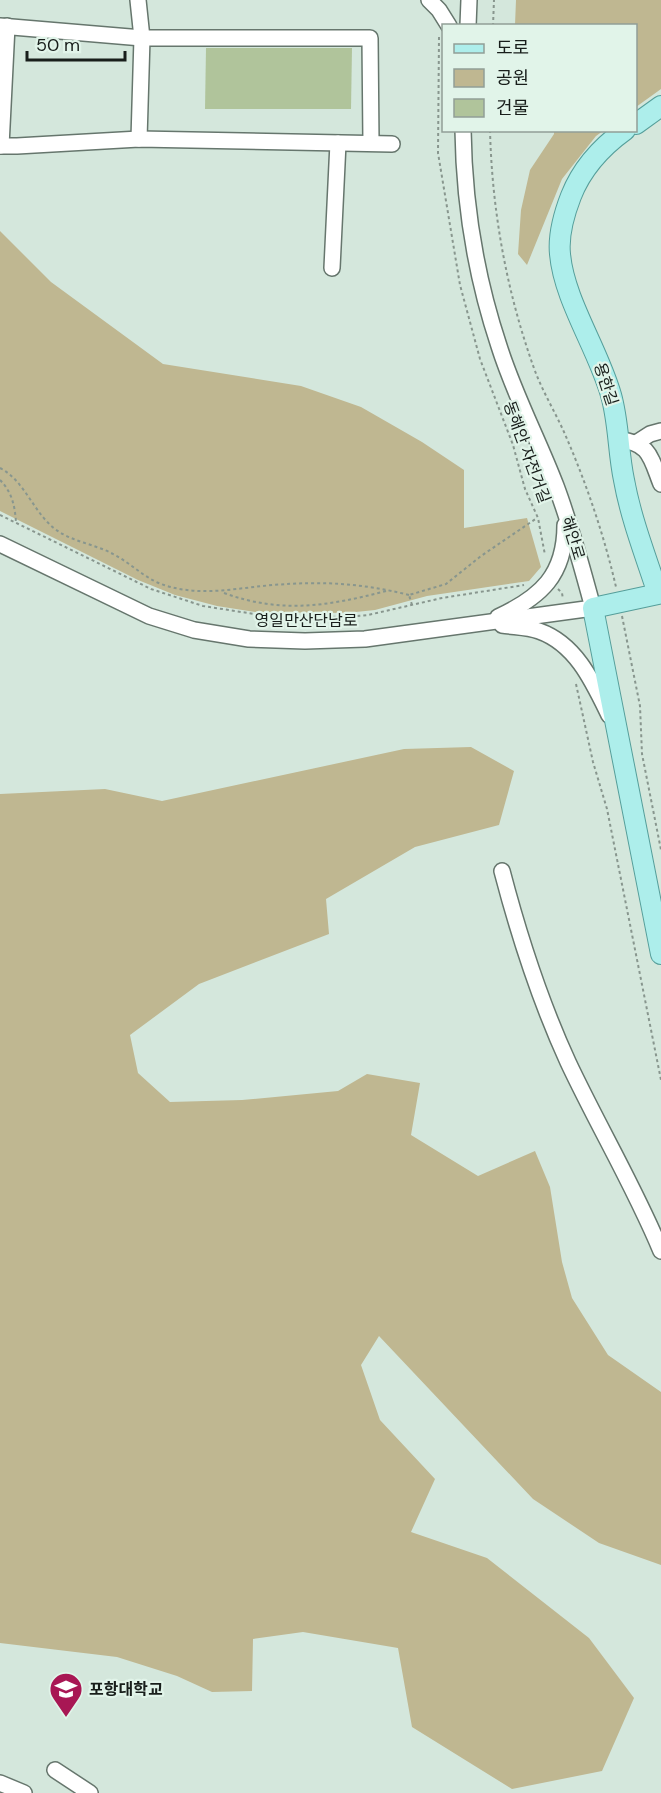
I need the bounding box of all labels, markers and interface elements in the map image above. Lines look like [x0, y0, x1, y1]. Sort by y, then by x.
scale bar [27, 24, 124, 62]
legend [442, 24, 637, 132]
text: 50 m [36, 33, 80, 57]
text: 도로 [496, 36, 529, 60]
text: 공원 [496, 66, 529, 90]
text: 건물 [496, 96, 529, 120]
street label: 용한길 [589, 360, 623, 408]
street label: 동해안 자전거길 [499, 398, 555, 506]
street label: 해안로 [557, 514, 590, 562]
street label: 영일만산단남로 [254, 610, 358, 631]
school or university icon: 포항대학교 [48, 1671, 84, 1718]
place label: 포항대학교 [89, 1679, 163, 1700]

